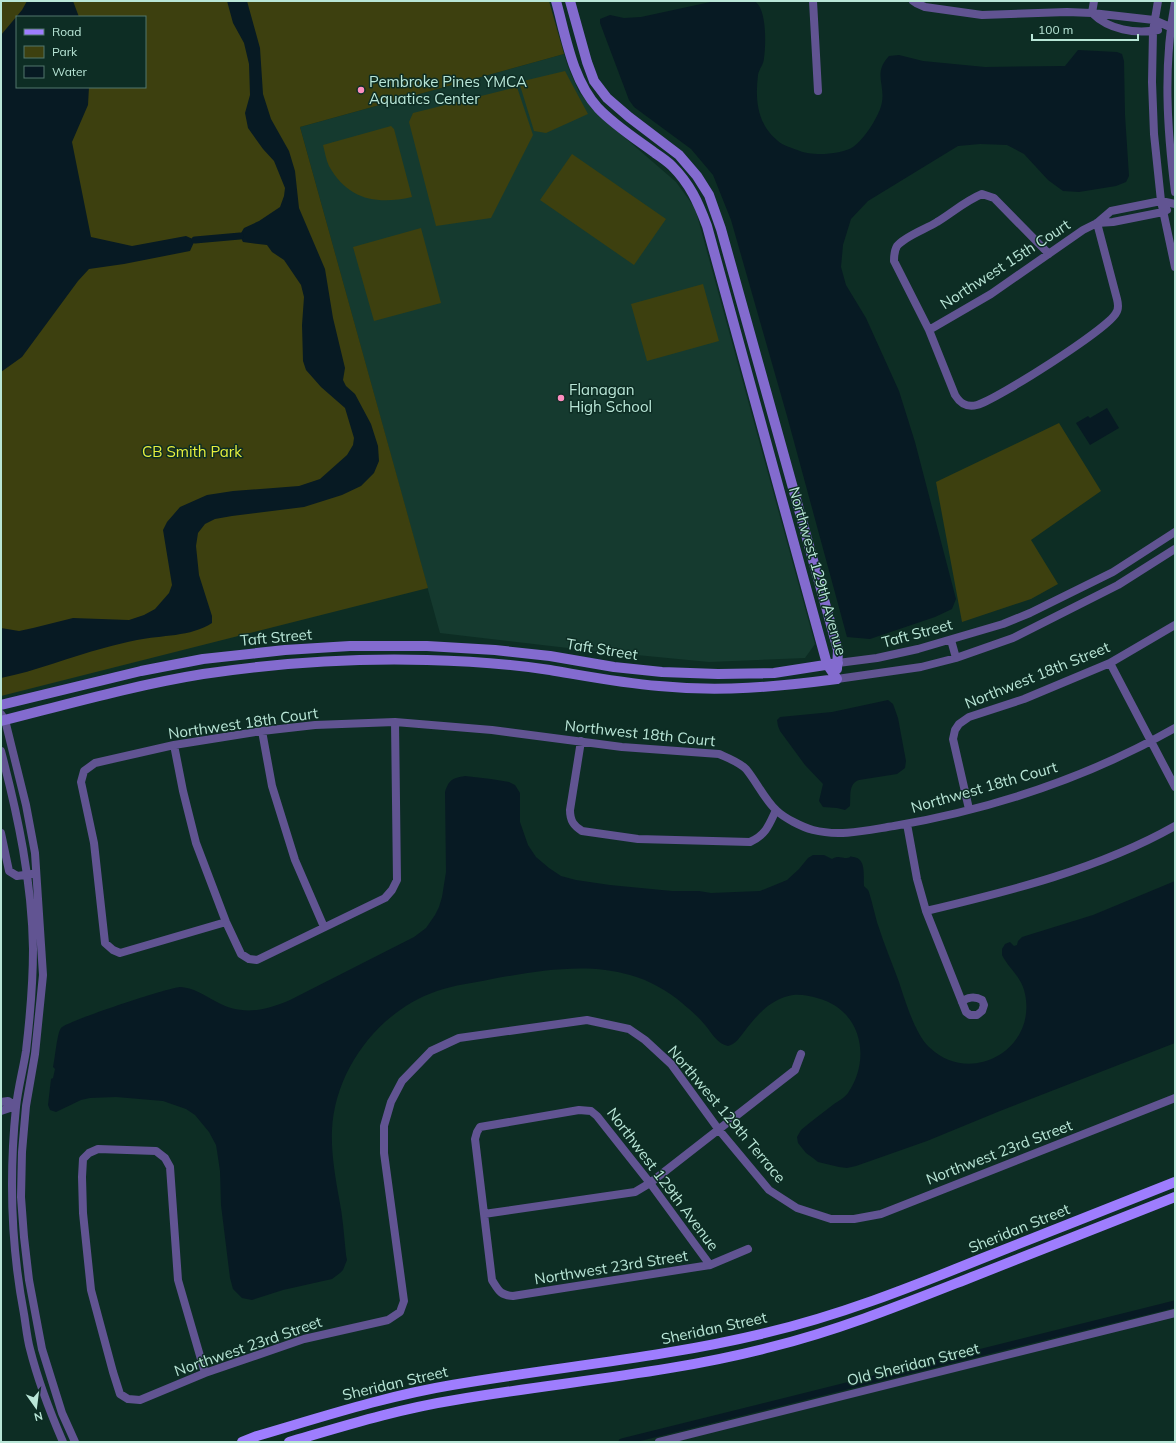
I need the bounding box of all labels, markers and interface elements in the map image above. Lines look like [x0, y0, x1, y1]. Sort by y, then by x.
legend [16, 16, 146, 88]
scale bar [1032, 16, 1138, 42]
text: 100 m [1038, 22, 1073, 37]
text: Road [52, 24, 81, 39]
text: Park [52, 44, 78, 59]
text: Water [52, 64, 88, 79]
place label: Pembroke Pines YMCA Aquatics Center [369, 72, 527, 108]
marker: Pembroke Pines YMCA Aquatics Center [356, 85, 366, 95]
street label: Northwest 15th Court [936, 215, 1074, 313]
place label: Flanagan High School [569, 380, 652, 416]
marker: Flanagan High School [556, 393, 566, 403]
park label: CB Smith Park [142, 442, 242, 461]
street label: Northwest 129th Avenue [785, 485, 851, 657]
street label: Taft Street [880, 614, 954, 652]
street label: Taft Street [239, 624, 313, 650]
street label: Taft Street [565, 634, 639, 664]
street label: Northwest 18th Street [962, 637, 1112, 713]
street label: Northwest 18th Court [167, 703, 319, 743]
street label: Northwest 18th Court [564, 716, 716, 750]
street label: Northwest 18th Court [909, 757, 1059, 817]
street label: Northwest 129th Terrace [664, 1041, 790, 1187]
street label: Northwest 129th Avenue [603, 1104, 723, 1254]
street label: Northwest 23rd Street [923, 1115, 1075, 1189]
street label: Sheridan Street [966, 1199, 1072, 1257]
street label: Northwest 23rd Street [533, 1245, 689, 1289]
street label: Sheridan Street [659, 1308, 769, 1348]
street label: Northwest 23rd Street [172, 1312, 324, 1380]
street label: Old Sheridan Street [845, 1338, 981, 1390]
street label: Sheridan Street [340, 1362, 450, 1404]
north arrow [16, 1387, 56, 1427]
text: N [33, 1409, 44, 1425]

